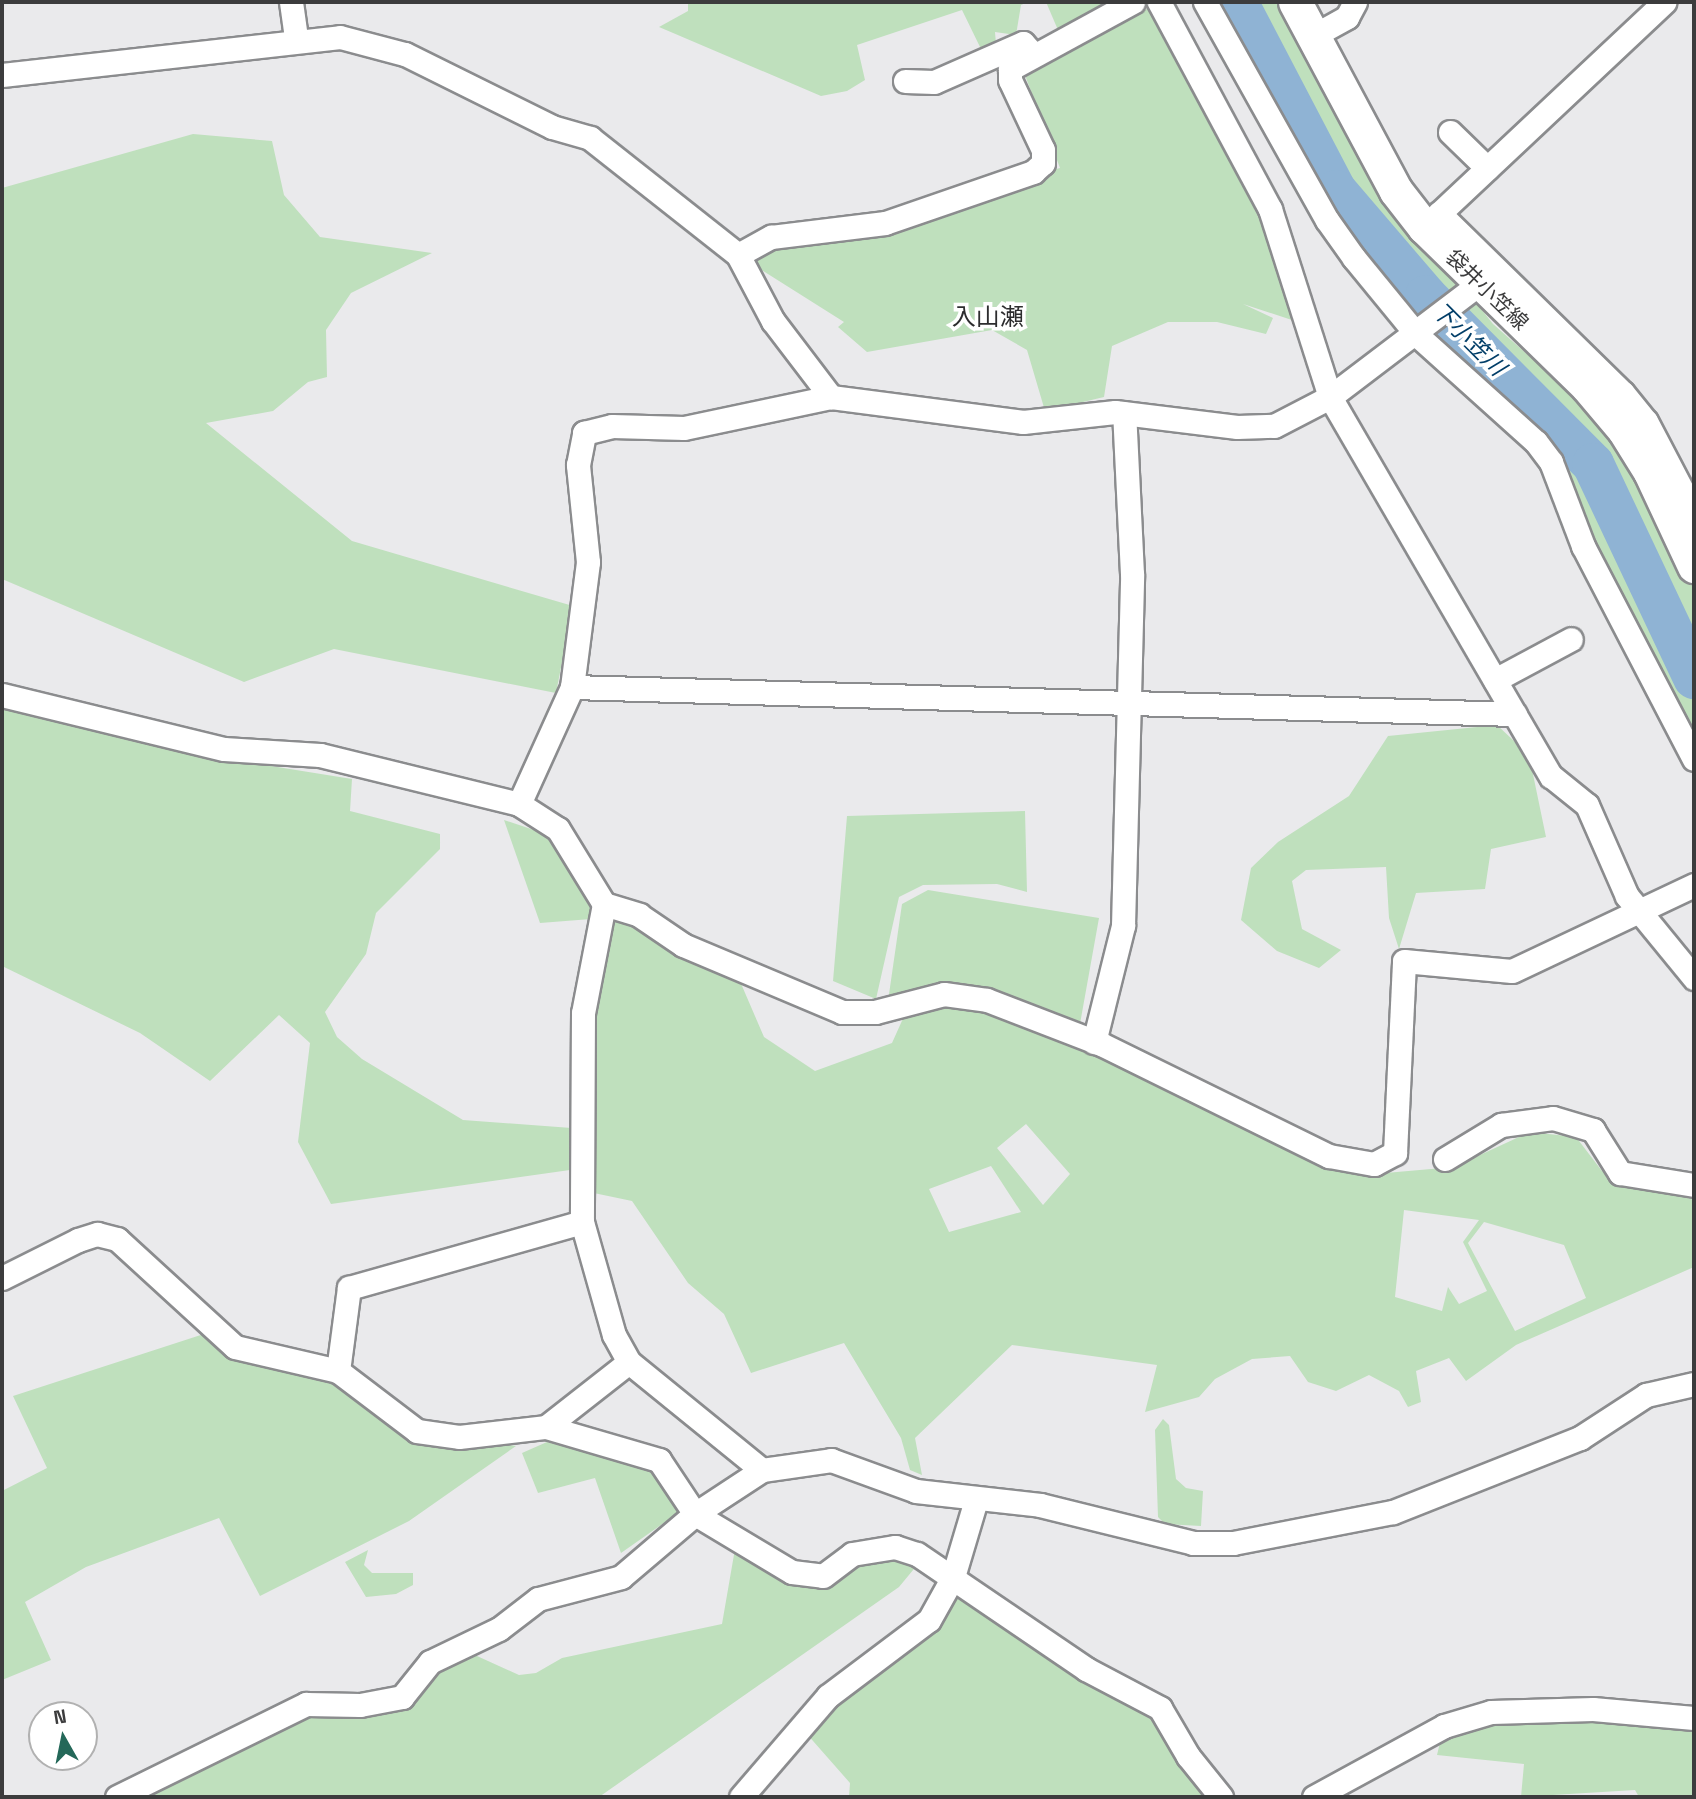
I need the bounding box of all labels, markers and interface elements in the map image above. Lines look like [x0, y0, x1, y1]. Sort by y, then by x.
street label: 袋井小笠線 [1440, 244, 1534, 336]
water label: 下小笠川 [1427, 297, 1511, 381]
district label: 入山瀬 [952, 303, 1024, 331]
north arrow [28, 1701, 98, 1771]
text: N [52, 1703, 68, 1730]

